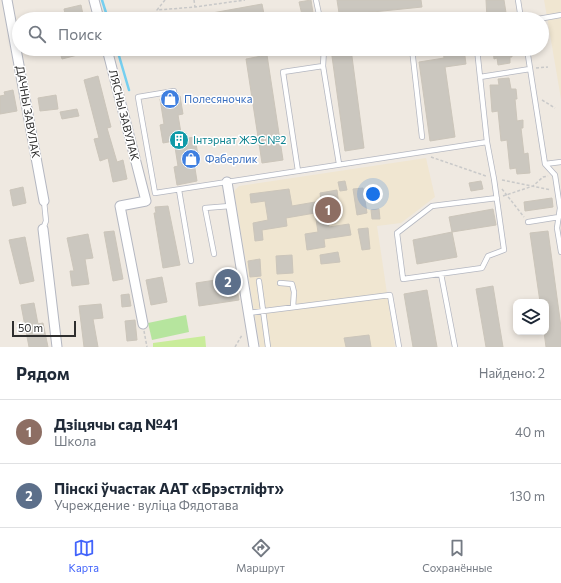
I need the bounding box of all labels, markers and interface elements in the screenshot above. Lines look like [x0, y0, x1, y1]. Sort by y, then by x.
search box [12, 12, 549, 56]
icon: search [26, 23, 48, 45]
text: Поиск [58, 25, 102, 43]
street label: ДАЧНЫ ЗАВУЛАК [14, 65, 43, 160]
street label: ЛЯСНЫ ЗАВУЛАК [107, 68, 142, 163]
shop icon: Полесяночка [159, 88, 181, 110]
place label: Полесяночка [184, 92, 252, 105]
building icon: Інтэрнат ЖЭС №2 [168, 129, 190, 151]
place label: Інтэрнат ЖЭС №2 [193, 133, 286, 146]
shop icon: Фаберлик [180, 148, 202, 170]
place label: Фаберлик [205, 152, 258, 165]
your location [363, 184, 383, 204]
pin: 1 [315, 195, 341, 225]
pin: 2 [215, 267, 241, 297]
map controls [513, 299, 549, 335]
button: layers [513, 299, 549, 335]
scale bar [12, 319, 76, 338]
text: 50 m [18, 321, 43, 334]
text: Рядом [16, 363, 70, 384]
text: Найдено: 2 [479, 365, 545, 381]
text: Дзіцячы сад №41 [54, 415, 178, 433]
text: 1 [26, 424, 32, 440]
text: 40 m [515, 424, 545, 440]
text: Школа [54, 433, 96, 449]
text: Пінскі ўчастак ААТ «Брэстліфт» [54, 479, 284, 497]
text: 2 [25, 488, 33, 504]
text: 130 m [510, 488, 545, 504]
text: Учреждение · вуліца Фядотава [54, 497, 238, 513]
tab: Карта [69, 537, 99, 574]
tab: Маршрут [236, 537, 285, 574]
tab: Сохранённые [422, 537, 492, 574]

